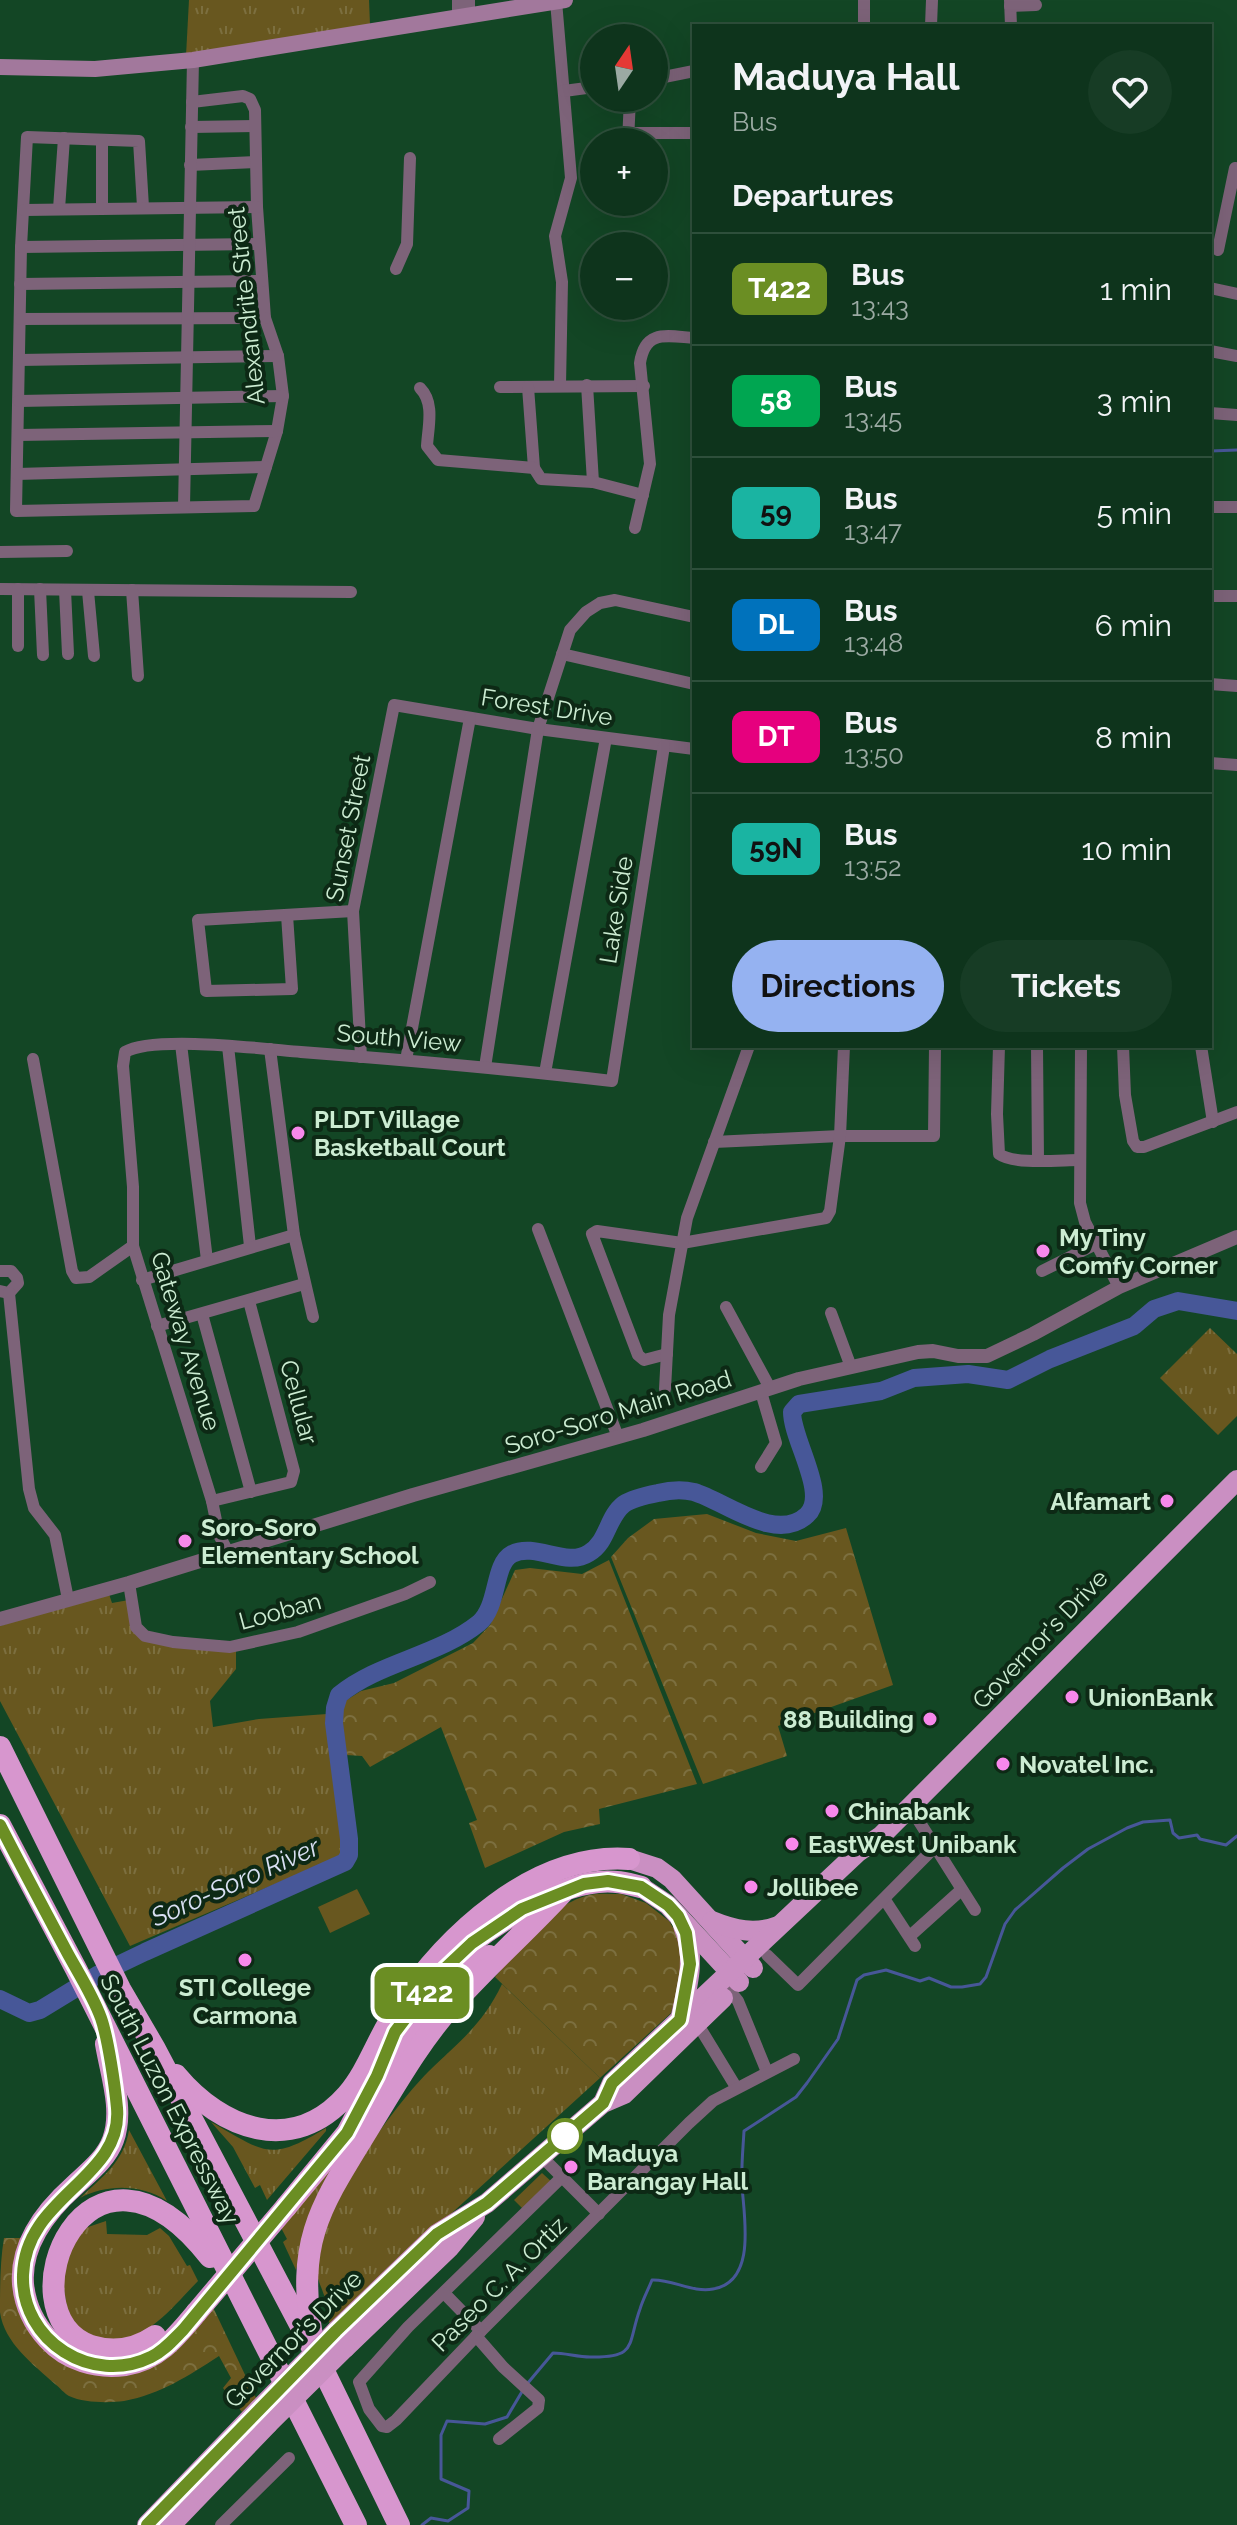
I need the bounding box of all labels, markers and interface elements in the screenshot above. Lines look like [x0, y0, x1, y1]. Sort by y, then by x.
north arrow [580, 24, 668, 112]
map controls [580, 24, 668, 320]
button: heart [1088, 50, 1172, 134]
text: Maduya Hall [732, 54, 960, 99]
text: Bus [732, 107, 777, 137]
button: + [580, 128, 668, 216]
text: Departures [732, 178, 894, 213]
street label: Alexandrite Street [221, 206, 271, 406]
button: − [580, 232, 668, 320]
text: Bus [851, 257, 905, 292]
text: T422 [748, 272, 811, 305]
text: 1 min [1100, 272, 1172, 307]
text: 13:43 [851, 292, 909, 322]
text: Bus [844, 369, 898, 404]
text: 58 [760, 384, 792, 417]
text: 3 min [1097, 384, 1172, 419]
text: 13:45 [844, 404, 902, 434]
text: Bus [844, 481, 898, 516]
text: 59 [760, 496, 792, 529]
text: 5 min [1096, 496, 1172, 531]
text: 13:47 [844, 516, 902, 546]
text: Bus [844, 593, 898, 628]
text: DL [758, 608, 794, 641]
text: 6 min [1095, 608, 1172, 643]
text: 13:48 [844, 628, 904, 658]
street label: Forest Drive [479, 682, 615, 732]
text: Bus [844, 705, 898, 740]
text: DT [758, 720, 795, 753]
text: 8 min [1095, 720, 1172, 755]
text: 13:50 [844, 740, 904, 770]
street label: Sunset Street [320, 752, 376, 904]
text: Bus [844, 817, 898, 852]
text: 59N [749, 832, 803, 865]
text: 10 min [1082, 832, 1172, 867]
text: 13:52 [844, 852, 902, 882]
street label: Lake Side [593, 854, 639, 966]
button: Directions [732, 940, 944, 1032]
button: Tickets [960, 940, 1172, 1032]
street label: South View [335, 1018, 463, 1058]
place label: PLDT Village Basketball Court [314, 1105, 506, 1162]
marker: PLDT Village Basketball Court [289, 1124, 307, 1142]
place label: My Tiny Comfy Corner [1059, 1223, 1218, 1280]
marker: My Tiny Comfy Corner [1034, 1242, 1052, 1260]
street label: Gateway Avenue [145, 1248, 227, 1434]
street label: Cellular [274, 1357, 324, 1448]
street label: Soro-Soro Main Road [501, 1364, 735, 1460]
place label: Alfamart [1050, 1487, 1151, 1516]
marker: Alfamart [1158, 1492, 1176, 1510]
place label: Soro-Soro Elementary School [201, 1513, 419, 1570]
marker: Soro-Soro Elementary School [176, 1532, 194, 1550]
street label: Governor's Drive [966, 1563, 1114, 1715]
street label: Looban [236, 1586, 324, 1636]
place label: UnionBank [1088, 1683, 1214, 1712]
marker: UnionBank [1063, 1688, 1081, 1706]
place label: 88 Building [783, 1705, 914, 1734]
marker: 88 Building [921, 1710, 939, 1728]
place label: Novatel Inc. [1019, 1750, 1154, 1779]
marker: Novatel Inc. [994, 1755, 1012, 1773]
place label: Chinabank [848, 1797, 971, 1826]
marker: Chinabank [823, 1802, 841, 1820]
place label: EastWest Unibank [808, 1830, 1017, 1859]
water label: Soro-Soro River [145, 1831, 325, 1933]
marker: EastWest Unibank [783, 1835, 801, 1853]
place label: Jollibee [767, 1873, 858, 1902]
marker: Jollibee [742, 1878, 760, 1896]
marker: STI College Carmona [236, 1951, 254, 1969]
line badge: T422 [366, 1967, 478, 2019]
street label: South Luzon Expressway [94, 1969, 246, 2229]
place label: STI College Carmona [179, 1973, 311, 2030]
text: T422 [391, 1976, 453, 2009]
unlabelled marker [548, 2119, 582, 2153]
place label: Maduya Barangay Hall [587, 2139, 749, 2196]
marker: Maduya Barangay Hall [562, 2158, 580, 2176]
street label: Paseo C. A. Ortiz [426, 2211, 572, 2357]
street label: Governor's Drive [218, 2264, 368, 2414]

